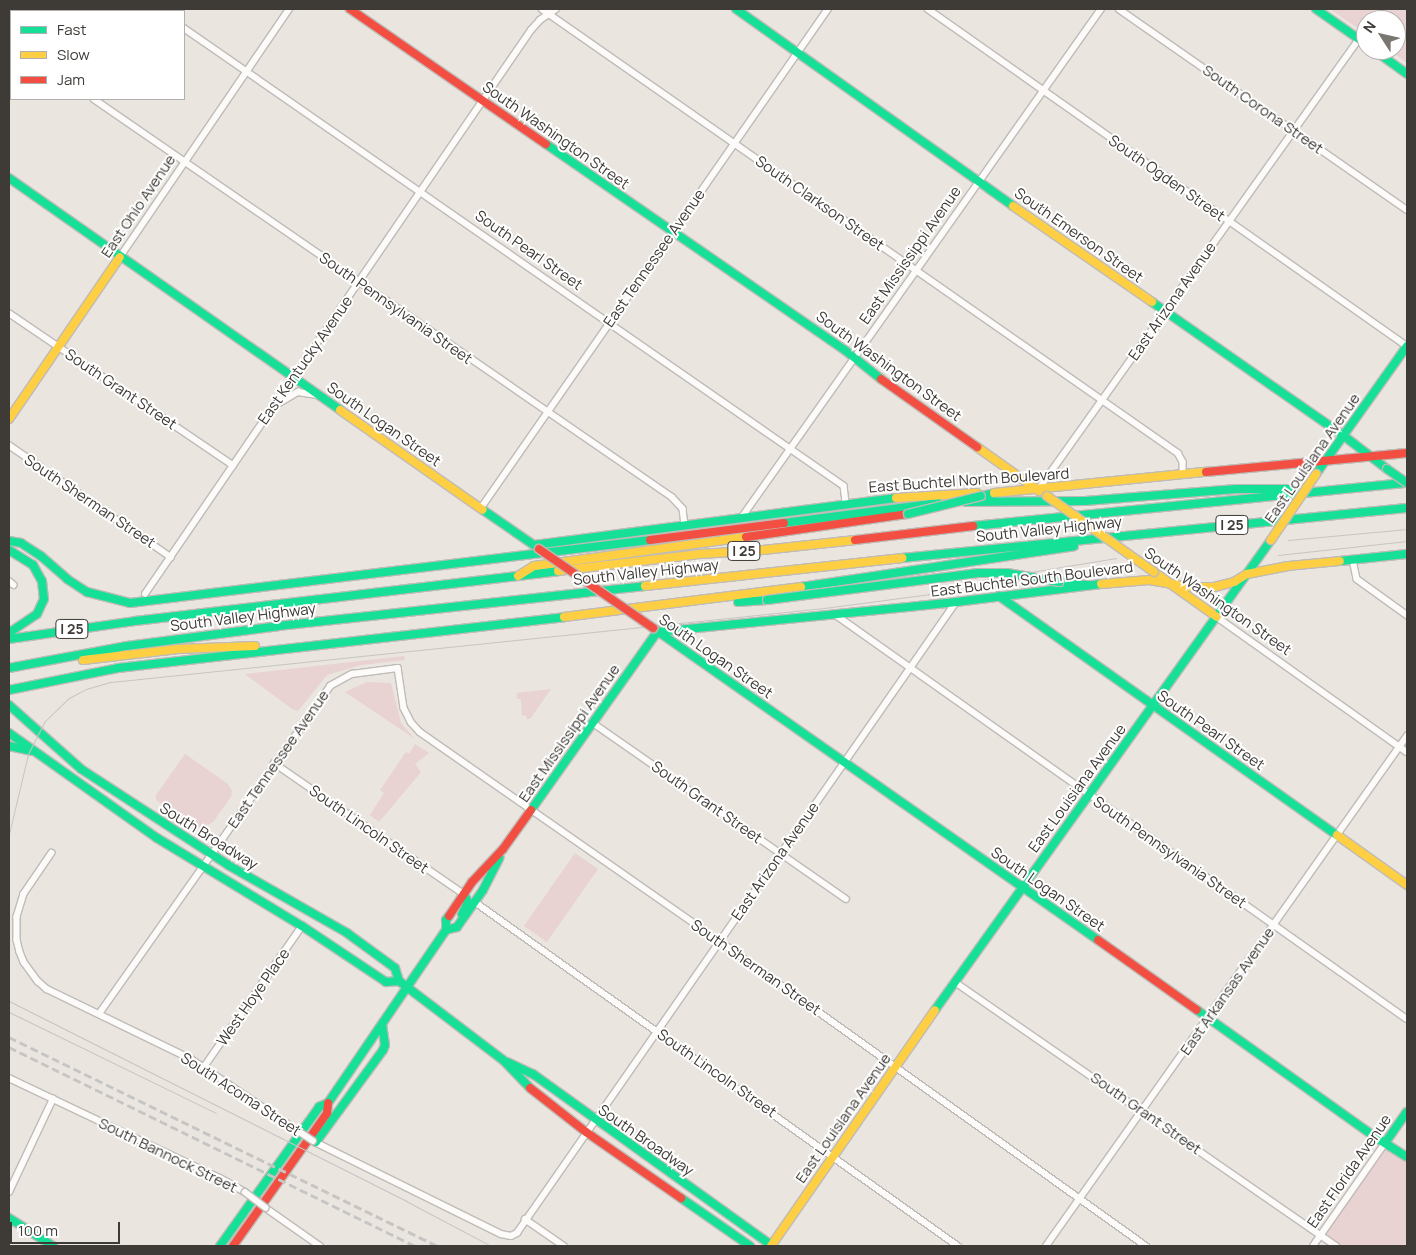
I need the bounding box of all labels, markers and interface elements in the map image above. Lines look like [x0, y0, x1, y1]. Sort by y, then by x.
legend [10, 10, 185, 100]
north arrow [1356, 10, 1406, 60]
text: N [1358, 17, 1380, 36]
text: Fast [57, 19, 86, 40]
text: Slow [57, 44, 90, 65]
street label: South Corona Street [1199, 61, 1327, 157]
text: Jam [57, 69, 85, 90]
street label: South Washington Street [479, 77, 633, 193]
street label: South Ogden Street [1105, 131, 1229, 225]
street label: East Ohio Avenue [97, 151, 179, 261]
street label: South Clarkson Street [752, 152, 888, 254]
street label: East Mississippi Avenue [856, 183, 964, 327]
street label: South Emerson Street [1011, 184, 1147, 286]
street label: East Tennessee Avenue [600, 186, 708, 330]
street label: South Pearl Street [472, 206, 586, 294]
street label: East Arizona Avenue [1124, 239, 1220, 363]
street label: South Pennsylvania Street [316, 248, 476, 368]
street label: East Kentucky Avenue [254, 292, 356, 428]
street label: South Washington Street [813, 307, 965, 425]
street label: South Grant Street [62, 345, 180, 433]
street label: South Logan Street [324, 378, 444, 470]
street label: East Louisiana Avenue [1260, 390, 1364, 526]
street label: South Sherman Street [21, 450, 159, 552]
street label: East Buchtel North Boulevard [868, 464, 1070, 496]
street label: South Valley Highway [975, 512, 1123, 546]
road number: I 25 [1214, 514, 1250, 536]
road number: I 25 [726, 540, 762, 562]
street label: South Washington Street [1141, 543, 1295, 659]
street label: South Valley Highway [572, 555, 720, 589]
street label: East Buchtel South Boulevard [930, 558, 1134, 600]
street label: South Valley Highway [169, 599, 317, 635]
street label: South Logan Street [656, 610, 776, 702]
road number: I 25 [54, 618, 90, 640]
street label: East Mississippi Avenue [515, 661, 623, 805]
street label: South Pearl Street [1154, 686, 1268, 774]
street label: East Tennessee Avenue [224, 687, 332, 831]
street label: East Louisiana Avenue [1024, 720, 1130, 856]
street label: South Grant Street [648, 757, 766, 847]
street label: South Lincoln Street [306, 781, 432, 877]
street label: South Pennsylvania Street [1090, 792, 1250, 912]
street label: South Broadway [157, 799, 261, 873]
street label: East Arizona Avenue [727, 799, 823, 923]
street label: South Logan Street [988, 843, 1108, 935]
street label: South Sherman Street [688, 915, 824, 1019]
street label: East Arkansas Avenue [1176, 924, 1278, 1058]
street label: West Hoye Place [213, 945, 293, 1049]
street label: South Lincoln Street [654, 1025, 780, 1121]
street label: South Acoma Street [178, 1048, 304, 1140]
street label: East Louisiana Avenue [791, 1050, 895, 1186]
street label: South Grant Street [1087, 1068, 1205, 1158]
street label: South Broadway [595, 1100, 697, 1180]
street label: East Florida Avenue [1303, 1111, 1395, 1231]
street label: South Bannock Street [96, 1114, 240, 1196]
scale bar [12, 1212, 122, 1244]
text: 100 m [18, 1220, 58, 1241]

